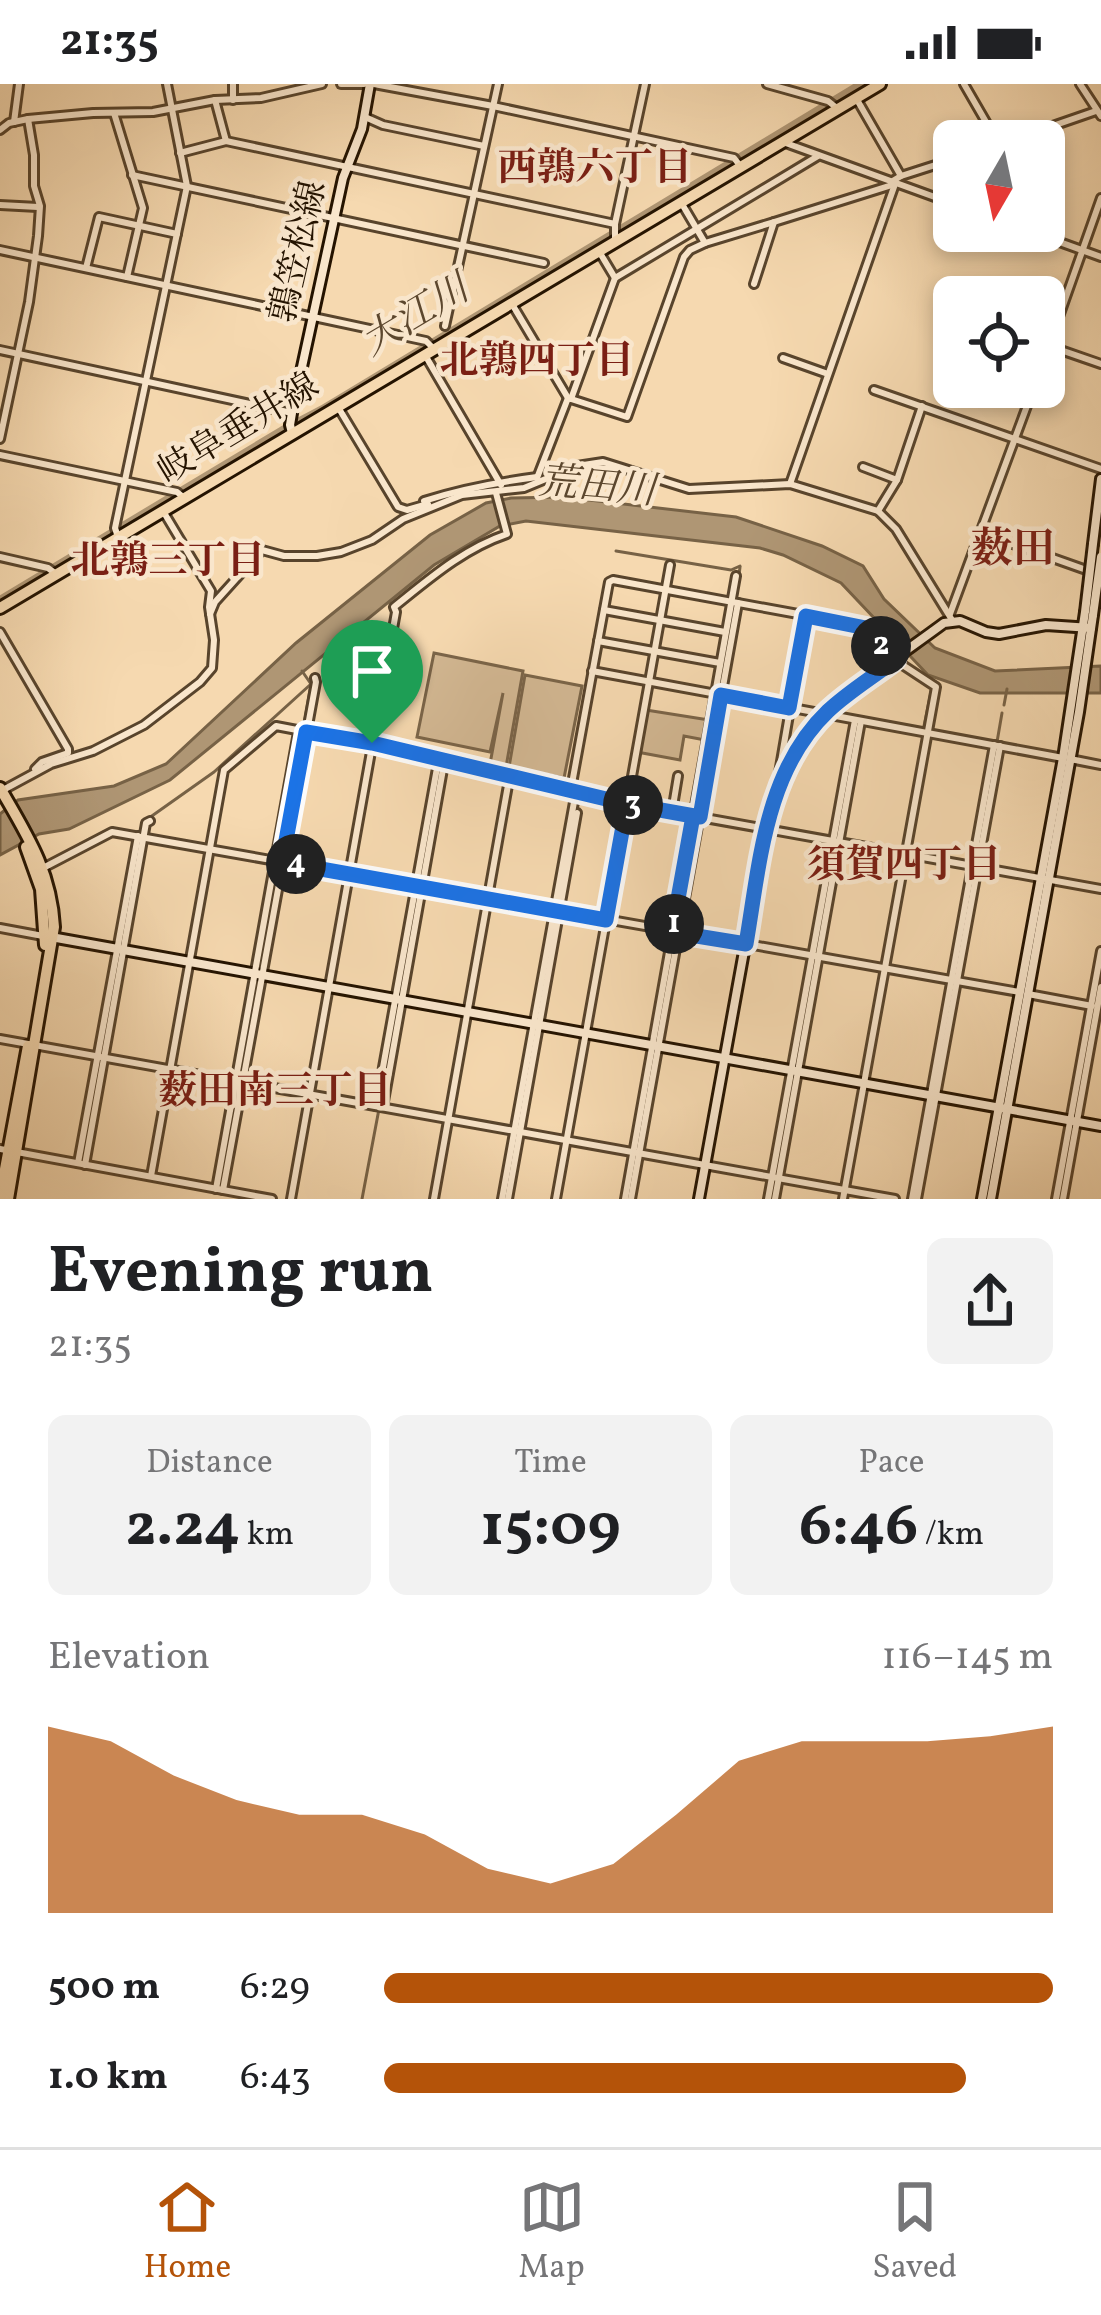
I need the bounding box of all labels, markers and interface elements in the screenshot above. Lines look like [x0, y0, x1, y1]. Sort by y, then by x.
text: 21:35 [60, 11, 159, 74]
north arrow [933, 120, 1065, 252]
map controls [933, 120, 1065, 408]
district label: 西鶉六丁目 [497, 143, 693, 197]
street label: 鶉笠松線 [259, 176, 341, 328]
water label: 大江川 [352, 262, 483, 370]
button: locate [933, 276, 1065, 408]
district label: 北鶉四丁目 [439, 336, 635, 390]
street label: 岐阜垂井線 [149, 362, 329, 498]
water label: 荒田川 [536, 456, 662, 520]
district label: 薮田 [971, 522, 1055, 581]
district label: 北鶉三丁目 [70, 536, 266, 590]
pin: 2 [851, 616, 911, 676]
pin [321, 620, 423, 743]
text: 2 [872, 623, 890, 669]
icon: arrive [339, 638, 405, 704]
pin: 3 [603, 775, 663, 835]
text: 3 [625, 782, 641, 828]
pin: 4 [266, 834, 326, 894]
district label: 須賀四丁目 [806, 840, 1002, 894]
text: 4 [286, 841, 306, 887]
pin: 1 [644, 894, 704, 954]
text: 1 [667, 901, 681, 947]
district label: 薮田南三丁目 [158, 1066, 392, 1120]
text: Evening run [48, 1228, 434, 1320]
button: share [927, 1238, 1053, 1364]
text: 21:35 [48, 1319, 132, 1373]
text: Distance [146, 1441, 273, 1487]
text: Time [514, 1441, 587, 1487]
text: Pace [859, 1441, 925, 1487]
text: 2.24 [125, 1487, 240, 1570]
text: 15:09 [480, 1487, 621, 1570]
text: 6:46 [799, 1487, 918, 1570]
text: km [240, 1513, 294, 1559]
text: /km [918, 1513, 984, 1559]
text: Elevation [48, 1631, 210, 1685]
text: 116–145 m [881, 1631, 1053, 1685]
text: 500 m [48, 1961, 160, 2015]
text: 6:29 [240, 1961, 310, 2015]
text: 1.0 km [48, 2051, 168, 2105]
text: 6:43 [240, 2051, 311, 2105]
tab: Home [144, 2174, 231, 2292]
tab: Map [519, 2174, 585, 2292]
tab: Saved [872, 2174, 957, 2292]

